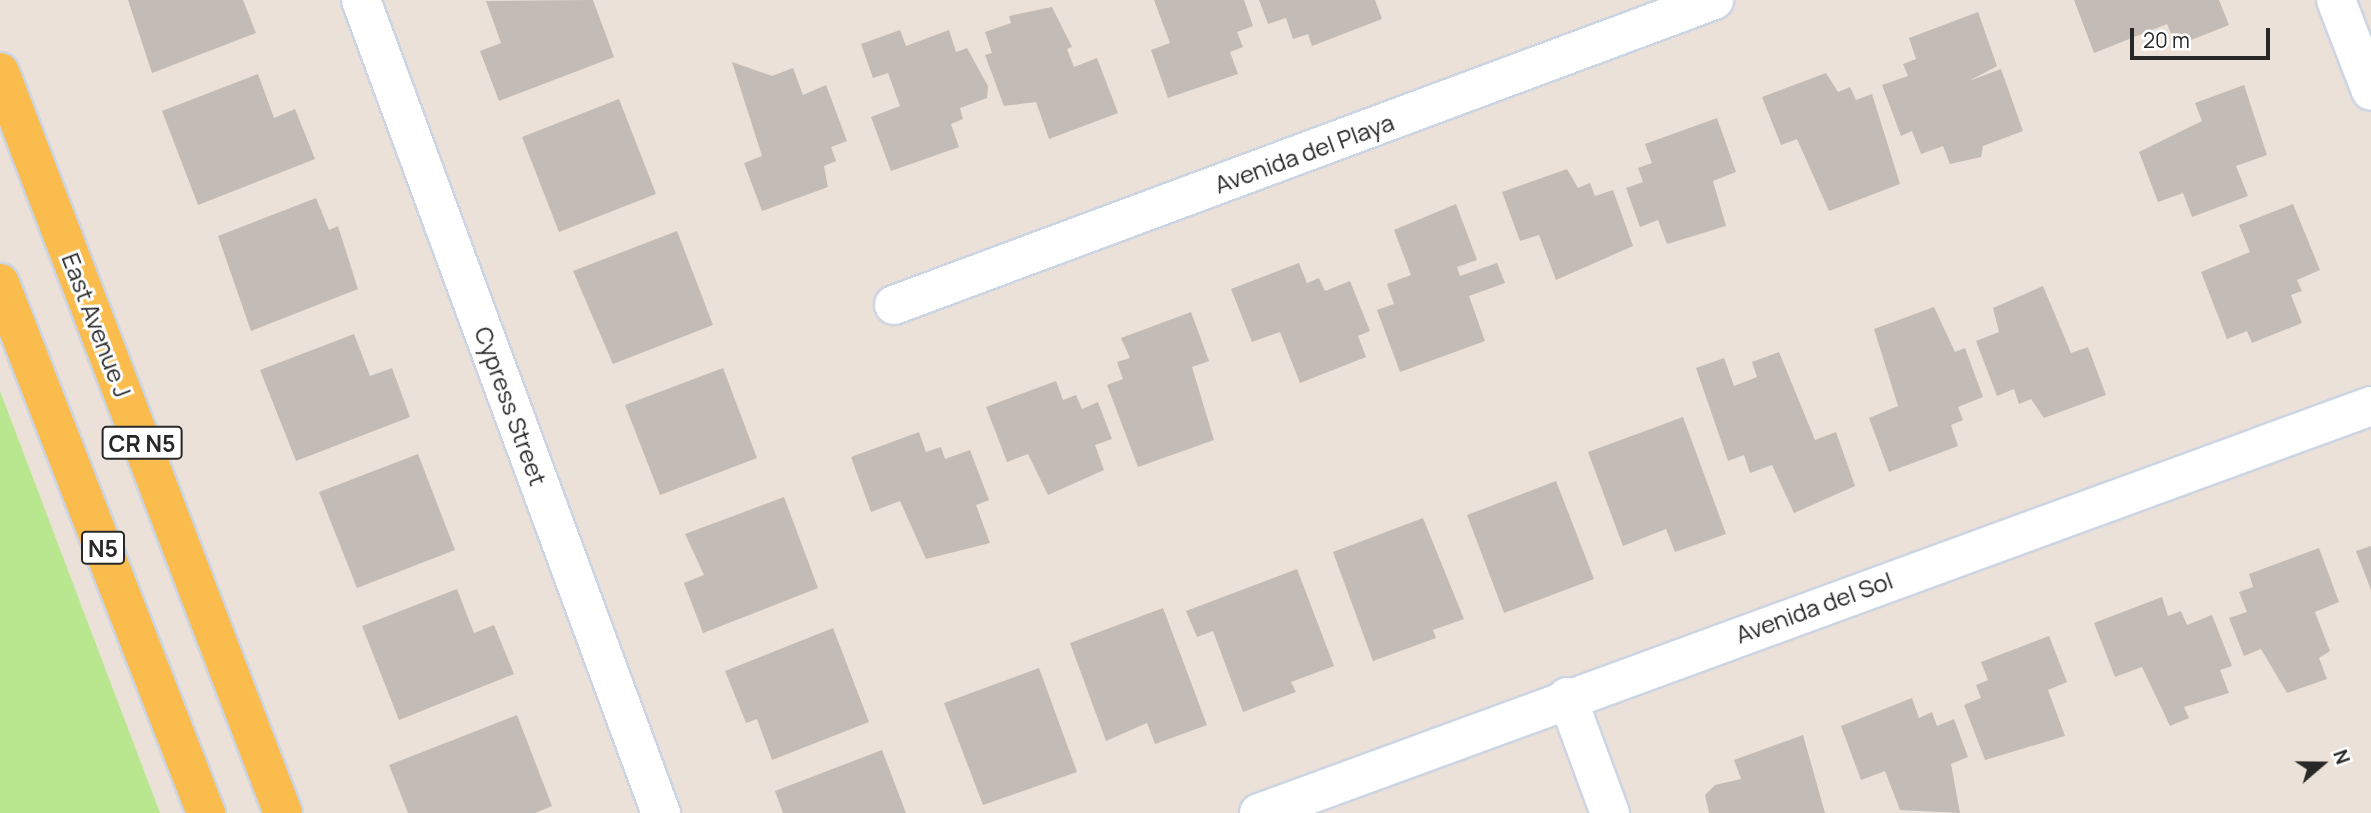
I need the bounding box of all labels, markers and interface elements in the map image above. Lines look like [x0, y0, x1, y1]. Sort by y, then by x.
scale bar [2133, 14, 2273, 58]
text: 20 m [2143, 26, 2190, 54]
street label: Avenida del Playa [1210, 107, 1398, 199]
street label: East Avenue J [56, 249, 138, 401]
street label: Cypress Street [469, 323, 553, 489]
road number: CR N5 [100, 424, 184, 462]
road number: N5 [80, 528, 126, 568]
street label: Avenida del Sol [1732, 565, 1896, 649]
north arrow [2287, 729, 2357, 799]
text: N [2327, 746, 2356, 768]

